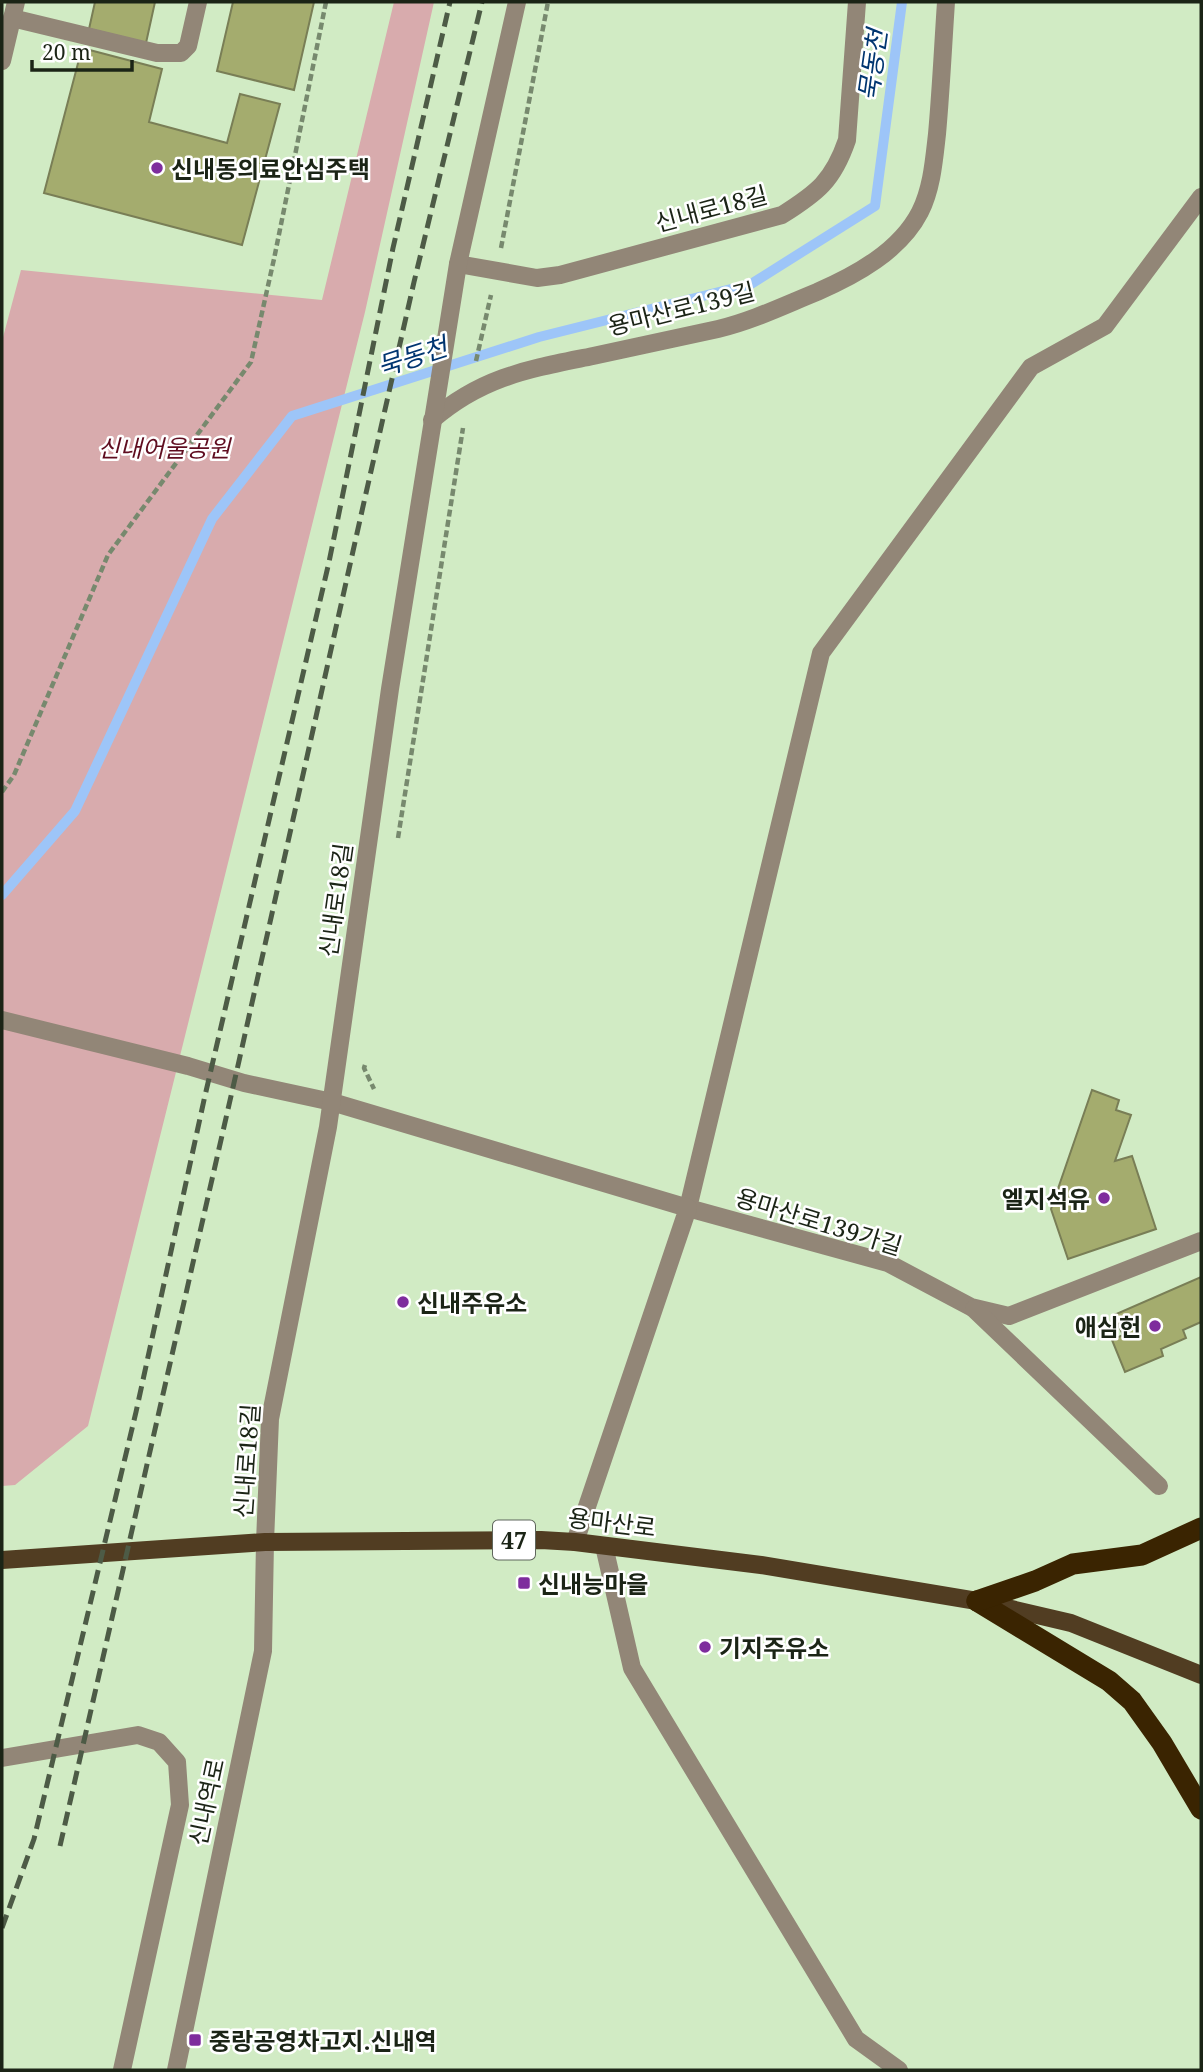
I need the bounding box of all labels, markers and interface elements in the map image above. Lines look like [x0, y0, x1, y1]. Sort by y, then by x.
water label: 묵동천 [849, 24, 895, 103]
scale bar [32, 28, 131, 72]
text: 20 m [42, 38, 91, 66]
place label: 신내동의료안심주택 [171, 152, 370, 185]
marker: 신내동의료안심주택 [149, 160, 165, 176]
street label: 신내로18길 [651, 177, 771, 239]
street label: 용마산로139길 [604, 274, 758, 342]
water label: 묵동천 [372, 327, 455, 384]
park label: 신내어울공원 [98, 431, 232, 464]
street label: 신내로18길 [311, 841, 359, 959]
street label: 용마산로139가길 [732, 1180, 906, 1262]
place label: 엘지석유 [1002, 1182, 1090, 1215]
marker: 엘지석유 [1096, 1190, 1112, 1206]
place label: 신내주유소 [417, 1286, 527, 1319]
marker: 신내주유소 [395, 1294, 411, 1310]
place label: 애심헌 [1075, 1310, 1141, 1343]
marker: 애심헌 [1147, 1318, 1163, 1334]
street label: 신내로18길 [226, 1402, 266, 1520]
street label: 용마산로 [566, 1500, 658, 1544]
road number: 47 [493, 1520, 535, 1560]
place label: 신내능마을 [538, 1567, 648, 1600]
marker: 신내능마을 [516, 1575, 532, 1591]
place label: 기지주유소 [719, 1631, 829, 1664]
marker: 기지주유소 [697, 1639, 713, 1655]
street label: 신내역로 [181, 1755, 231, 1849]
place label: 중랑공영차고지.신내역 [209, 2024, 437, 2057]
marker: 중랑공영차고지.신내역 [187, 2032, 203, 2048]

